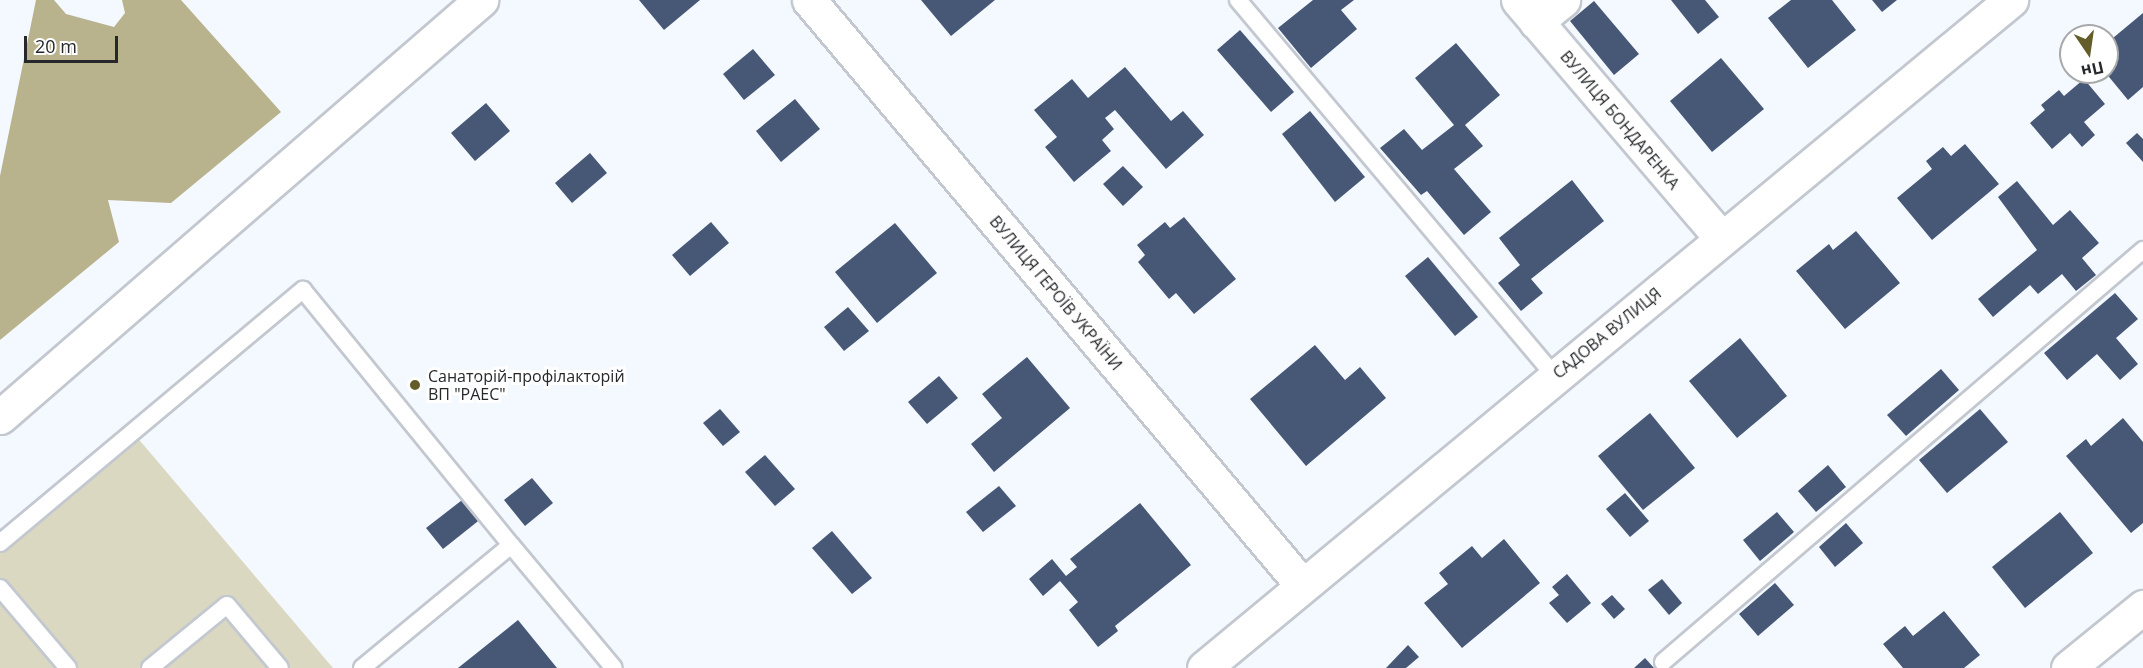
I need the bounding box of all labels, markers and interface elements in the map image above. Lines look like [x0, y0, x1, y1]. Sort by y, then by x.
scale bar [27, 24, 122, 62]
north arrow [2059, 24, 2119, 84]
text: 20 m [35, 34, 77, 58]
street label: ВУЛИЦЯ БОНДАРЕНКА [1556, 47, 1684, 193]
text: Пн [2079, 56, 2106, 83]
street label: ВУЛИЦЯ ГЕРОЇВ УКРАЇНИ [986, 212, 1126, 374]
street label: САДОВА ВУЛИЦЯ [1549, 283, 1665, 383]
place label: Санаторій-профілакторій ВП "РАЕС" [428, 366, 625, 404]
marker: Санаторій-профілакторій ВП "РАЕС" [406, 376, 424, 394]

